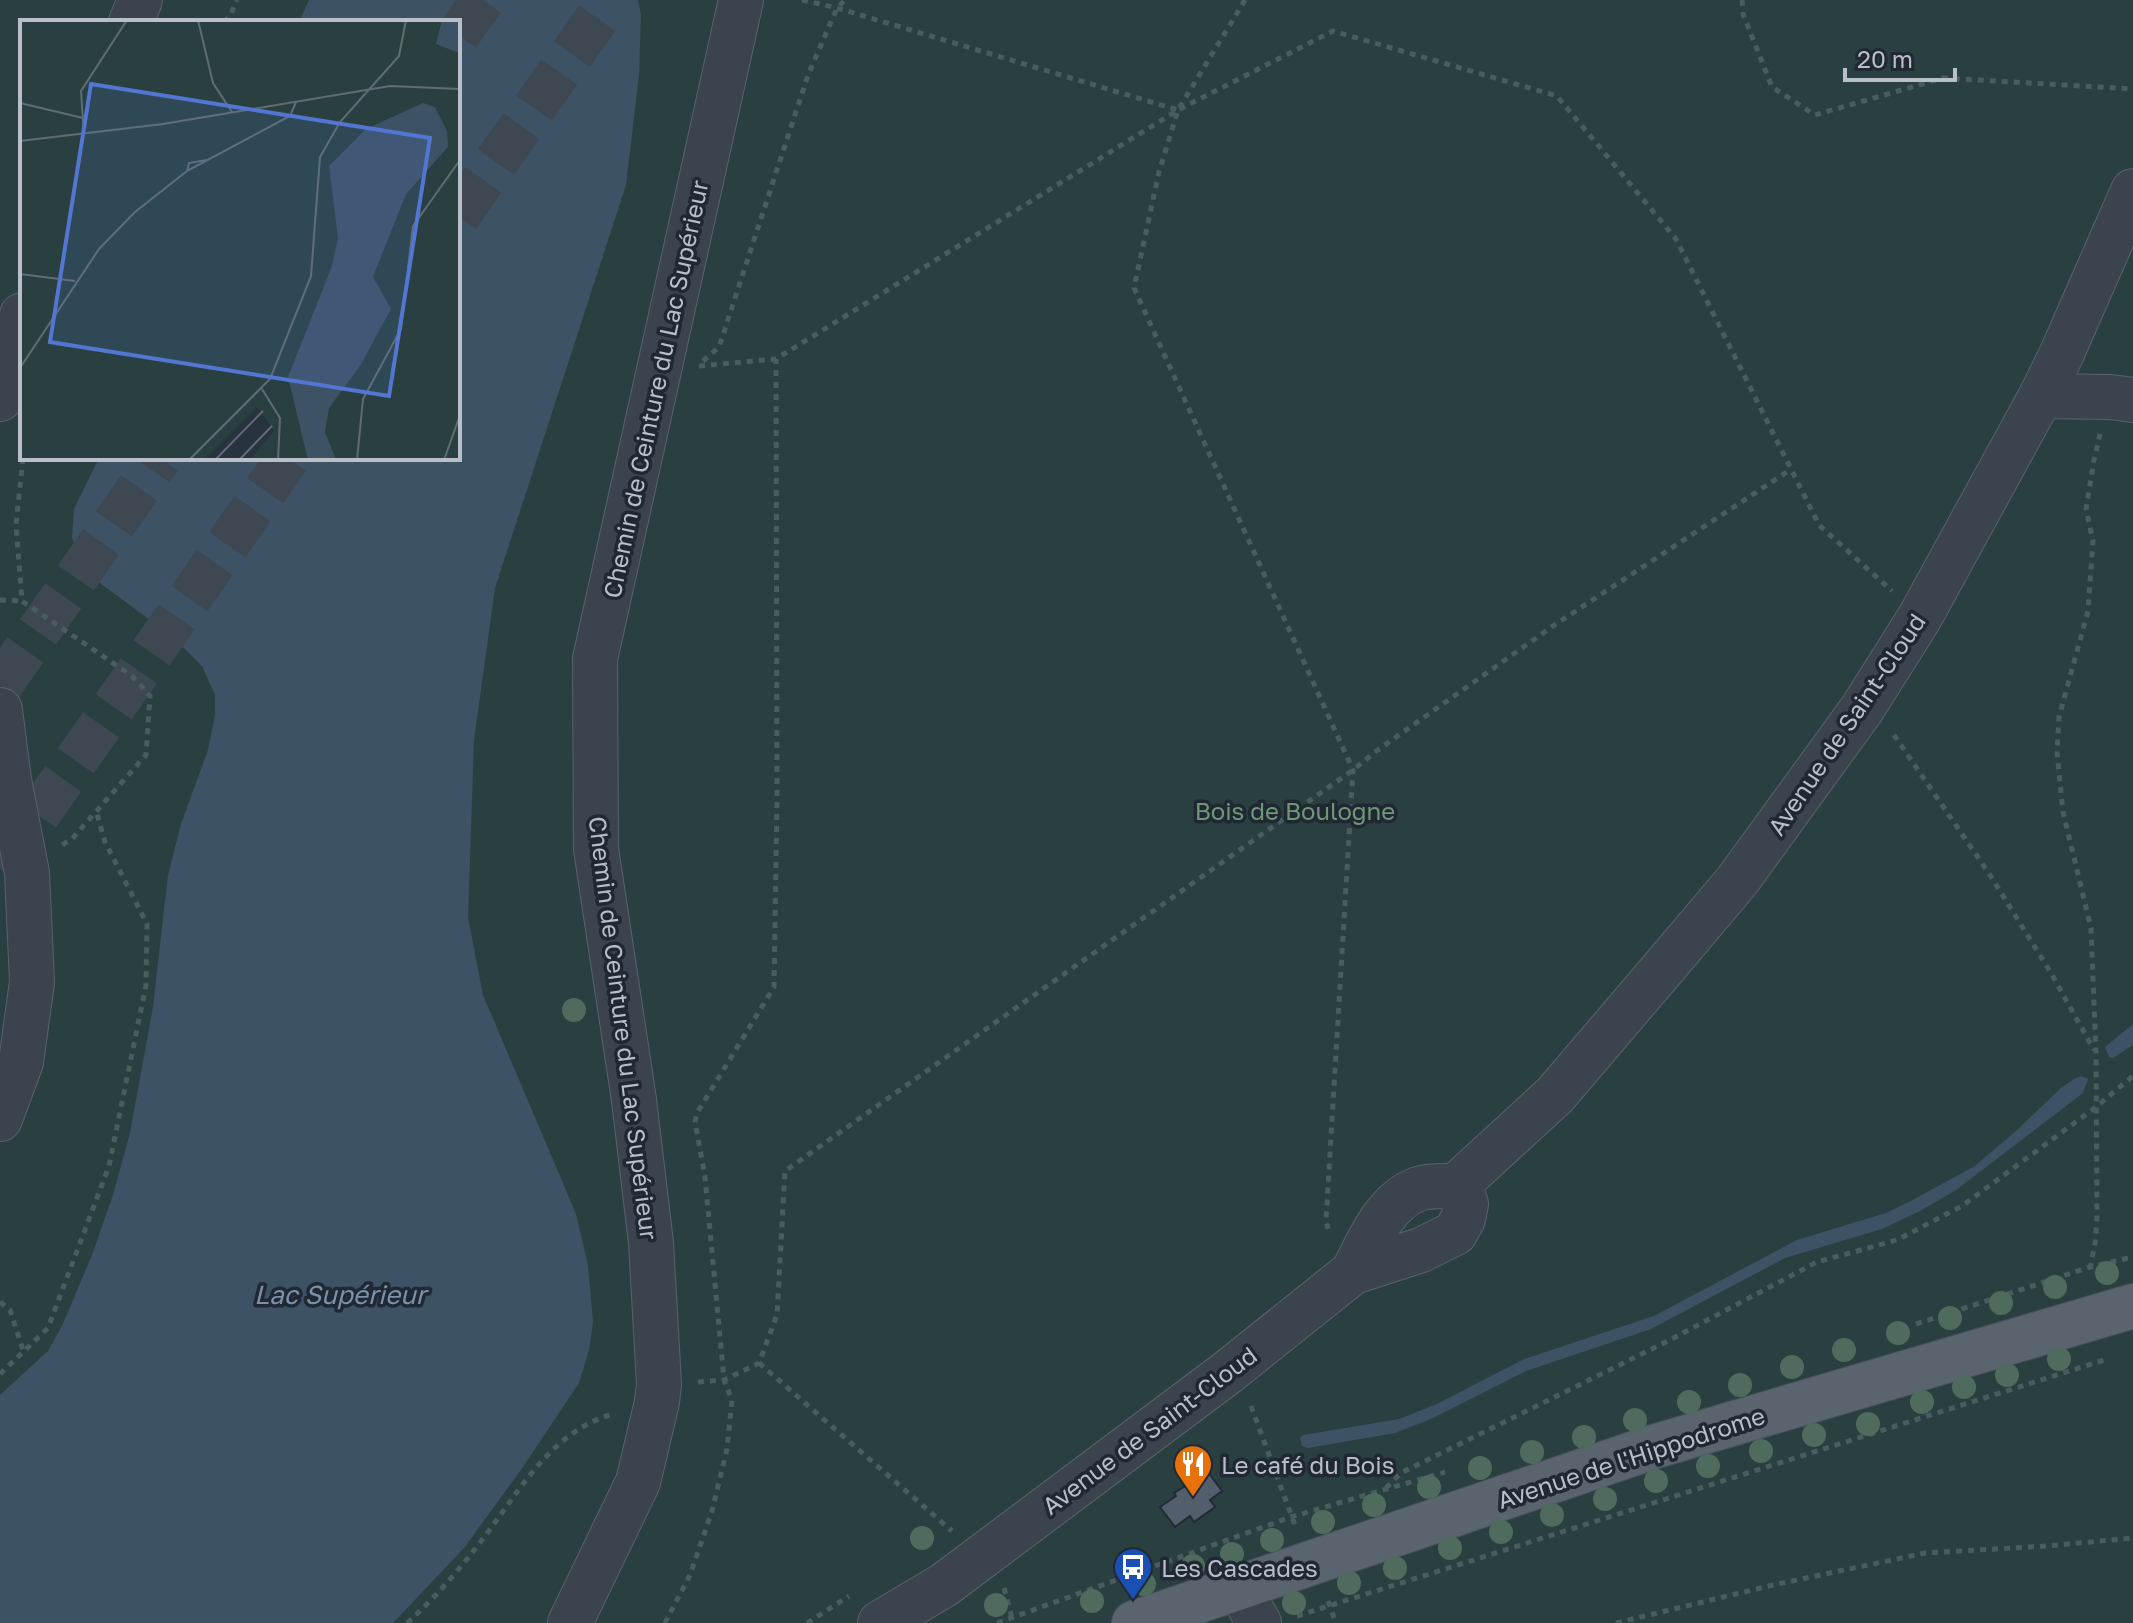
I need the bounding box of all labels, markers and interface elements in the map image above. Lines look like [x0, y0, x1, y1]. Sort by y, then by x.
inset map [20, 20, 460, 460]
scale bar [1845, 32, 1955, 82]
text: 20 m [1857, 44, 1913, 73]
street label: Chemin de Ceinture du Lac Supérieur [596, 177, 714, 601]
street label: Avenue de Saint-Cloud [1761, 608, 1931, 840]
park label: Bois de Boulogne [1195, 796, 1395, 825]
street label: Chemin de Ceinture du Lac Supérieur [584, 815, 664, 1241]
water label: Lac Supérieur [254, 1279, 430, 1310]
street label: Avenue de Saint-Cloud [1036, 1340, 1262, 1520]
street label: Avenue de l'Hippodrome [1494, 1400, 1768, 1514]
restaurant icon: Le café du Bois [1172, 1443, 1214, 1498]
place label: Le café du Bois [1221, 1450, 1394, 1479]
bus stop icon: Les Cascades [1112, 1546, 1154, 1601]
place label: Les Cascades [1161, 1553, 1318, 1582]

